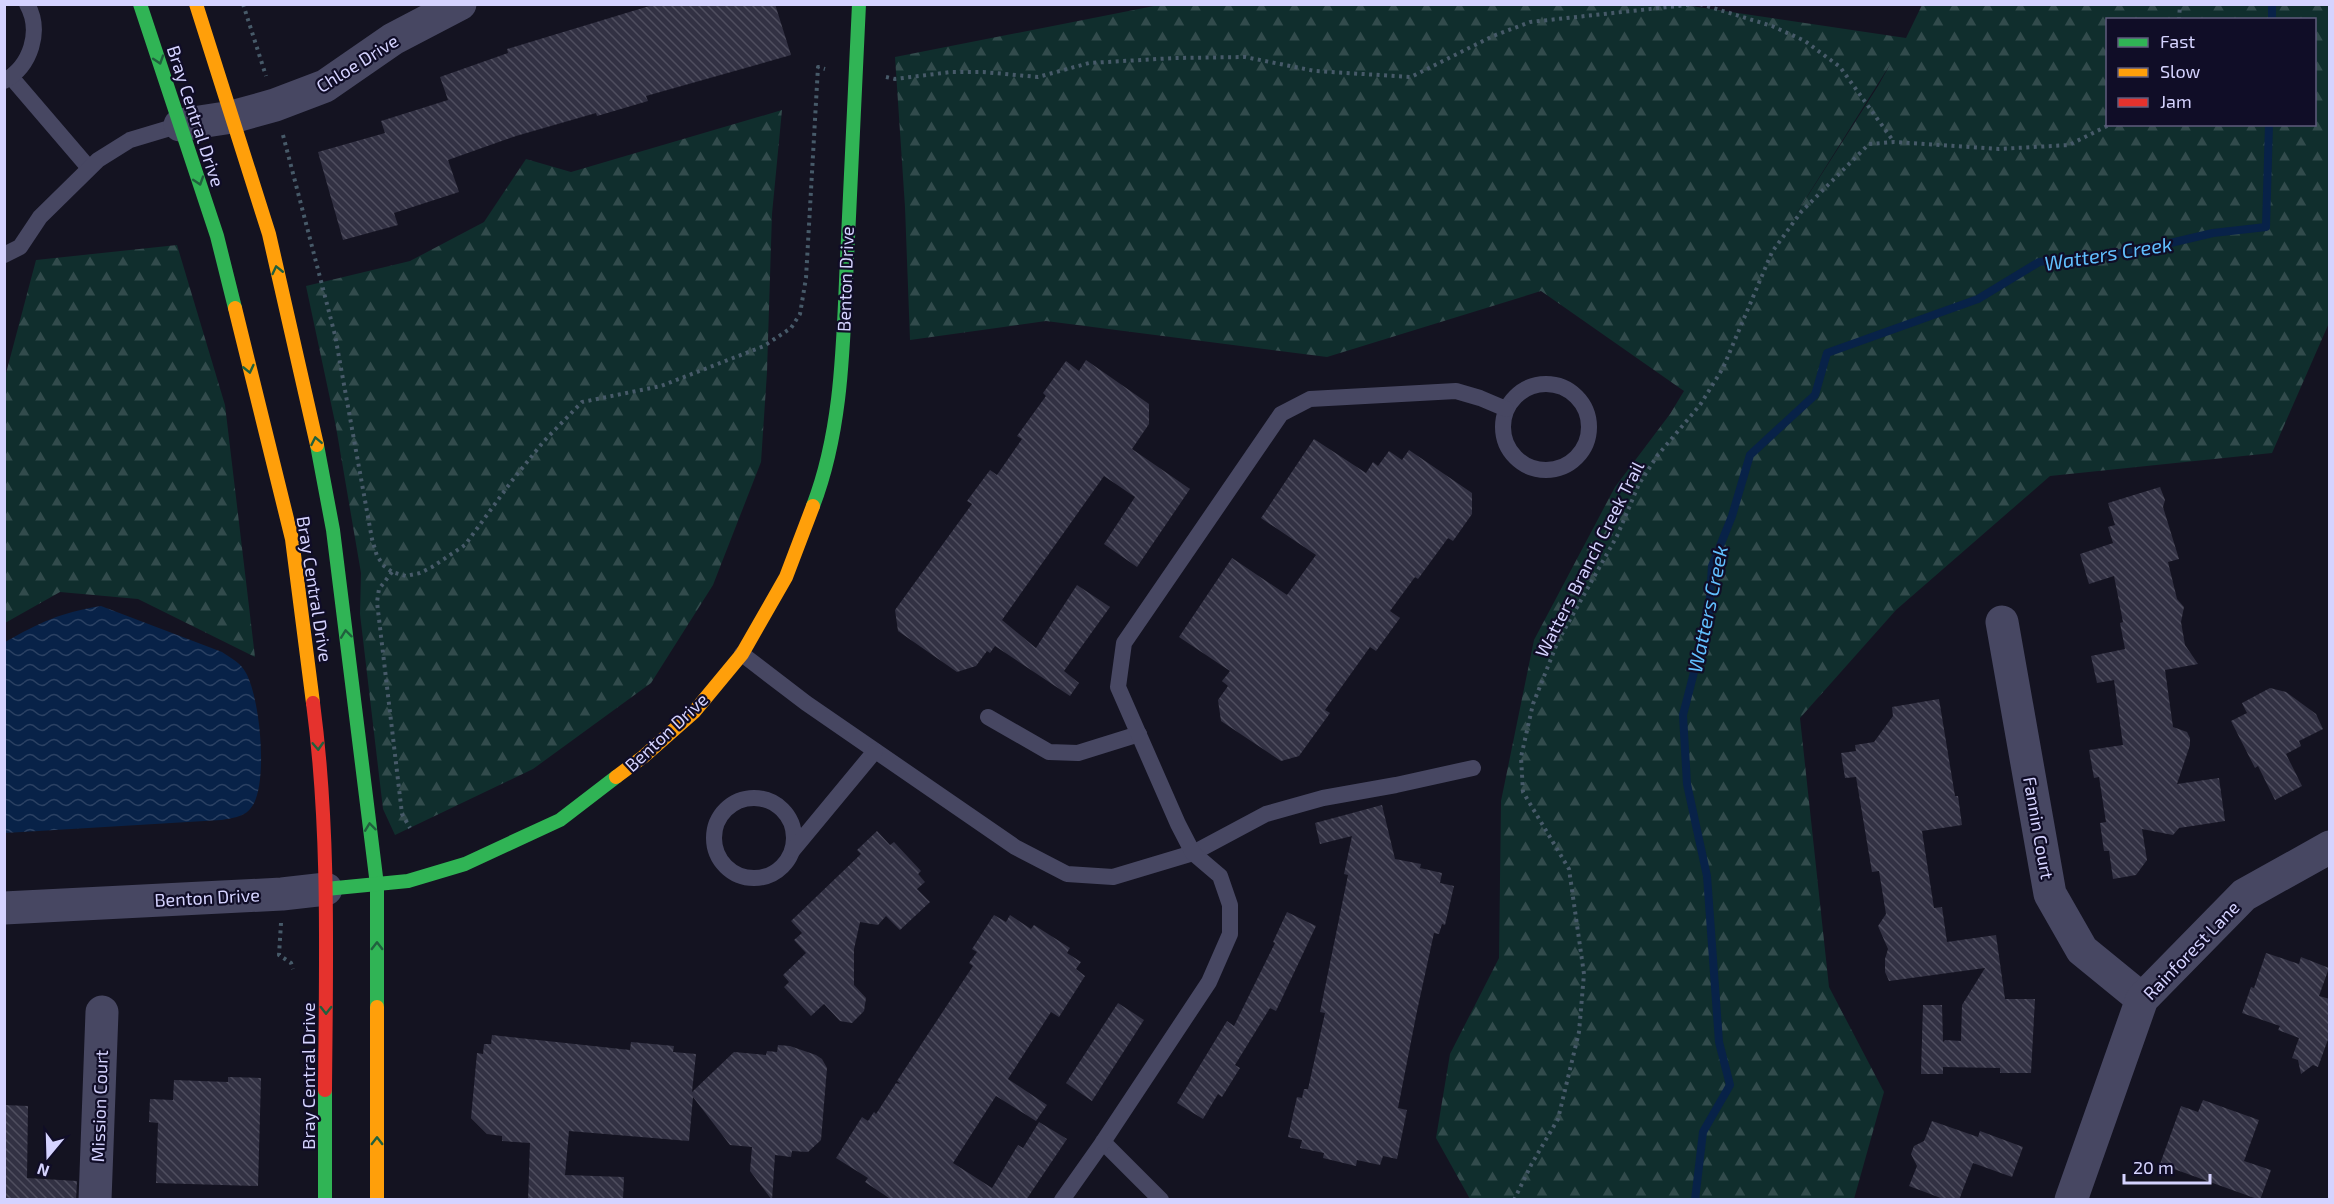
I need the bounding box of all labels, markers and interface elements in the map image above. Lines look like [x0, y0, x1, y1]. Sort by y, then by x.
legend [2106, 18, 2316, 126]
street label: Chloe Drive [312, 29, 402, 97]
text: Fast [2160, 30, 2195, 52]
street label: Bray Central Drive [163, 43, 229, 189]
one-way arrow [151, 54, 164, 65]
text: Slow [2160, 60, 2201, 82]
text: Jam [2160, 90, 2192, 112]
one-way arrow [191, 175, 204, 186]
street label: Benton Drive [832, 226, 858, 332]
water label: Watters Creek [2042, 231, 2174, 275]
one-way arrow [271, 266, 284, 276]
one-way arrow [241, 364, 254, 374]
one-way arrow [310, 436, 323, 446]
street label: Watters Branch Creek Trail [1530, 457, 1648, 661]
street label: Bray Central Drive [293, 514, 337, 664]
water label: Watters Creek [1682, 543, 1732, 675]
one-way arrow [340, 629, 353, 638]
street label: Benton Drive [620, 688, 712, 776]
one-way arrow [311, 742, 324, 751]
street label: Fannin Court [2019, 775, 2059, 881]
one-way arrow [364, 823, 377, 832]
street label: Benton Drive [154, 883, 260, 911]
street label: Rainforest Lane [2138, 896, 2244, 1004]
one-way arrow [371, 942, 383, 951]
street label: Bray Central Drive [297, 1002, 319, 1150]
one-way arrow [320, 1006, 332, 1015]
street label: Mission Court [86, 1049, 112, 1163]
north arrow [18, 1126, 78, 1186]
one-way arrow [371, 1137, 383, 1146]
scale bar [2124, 1147, 2210, 1185]
text: 20 m [2133, 1156, 2174, 1178]
text: N [34, 1160, 52, 1182]

